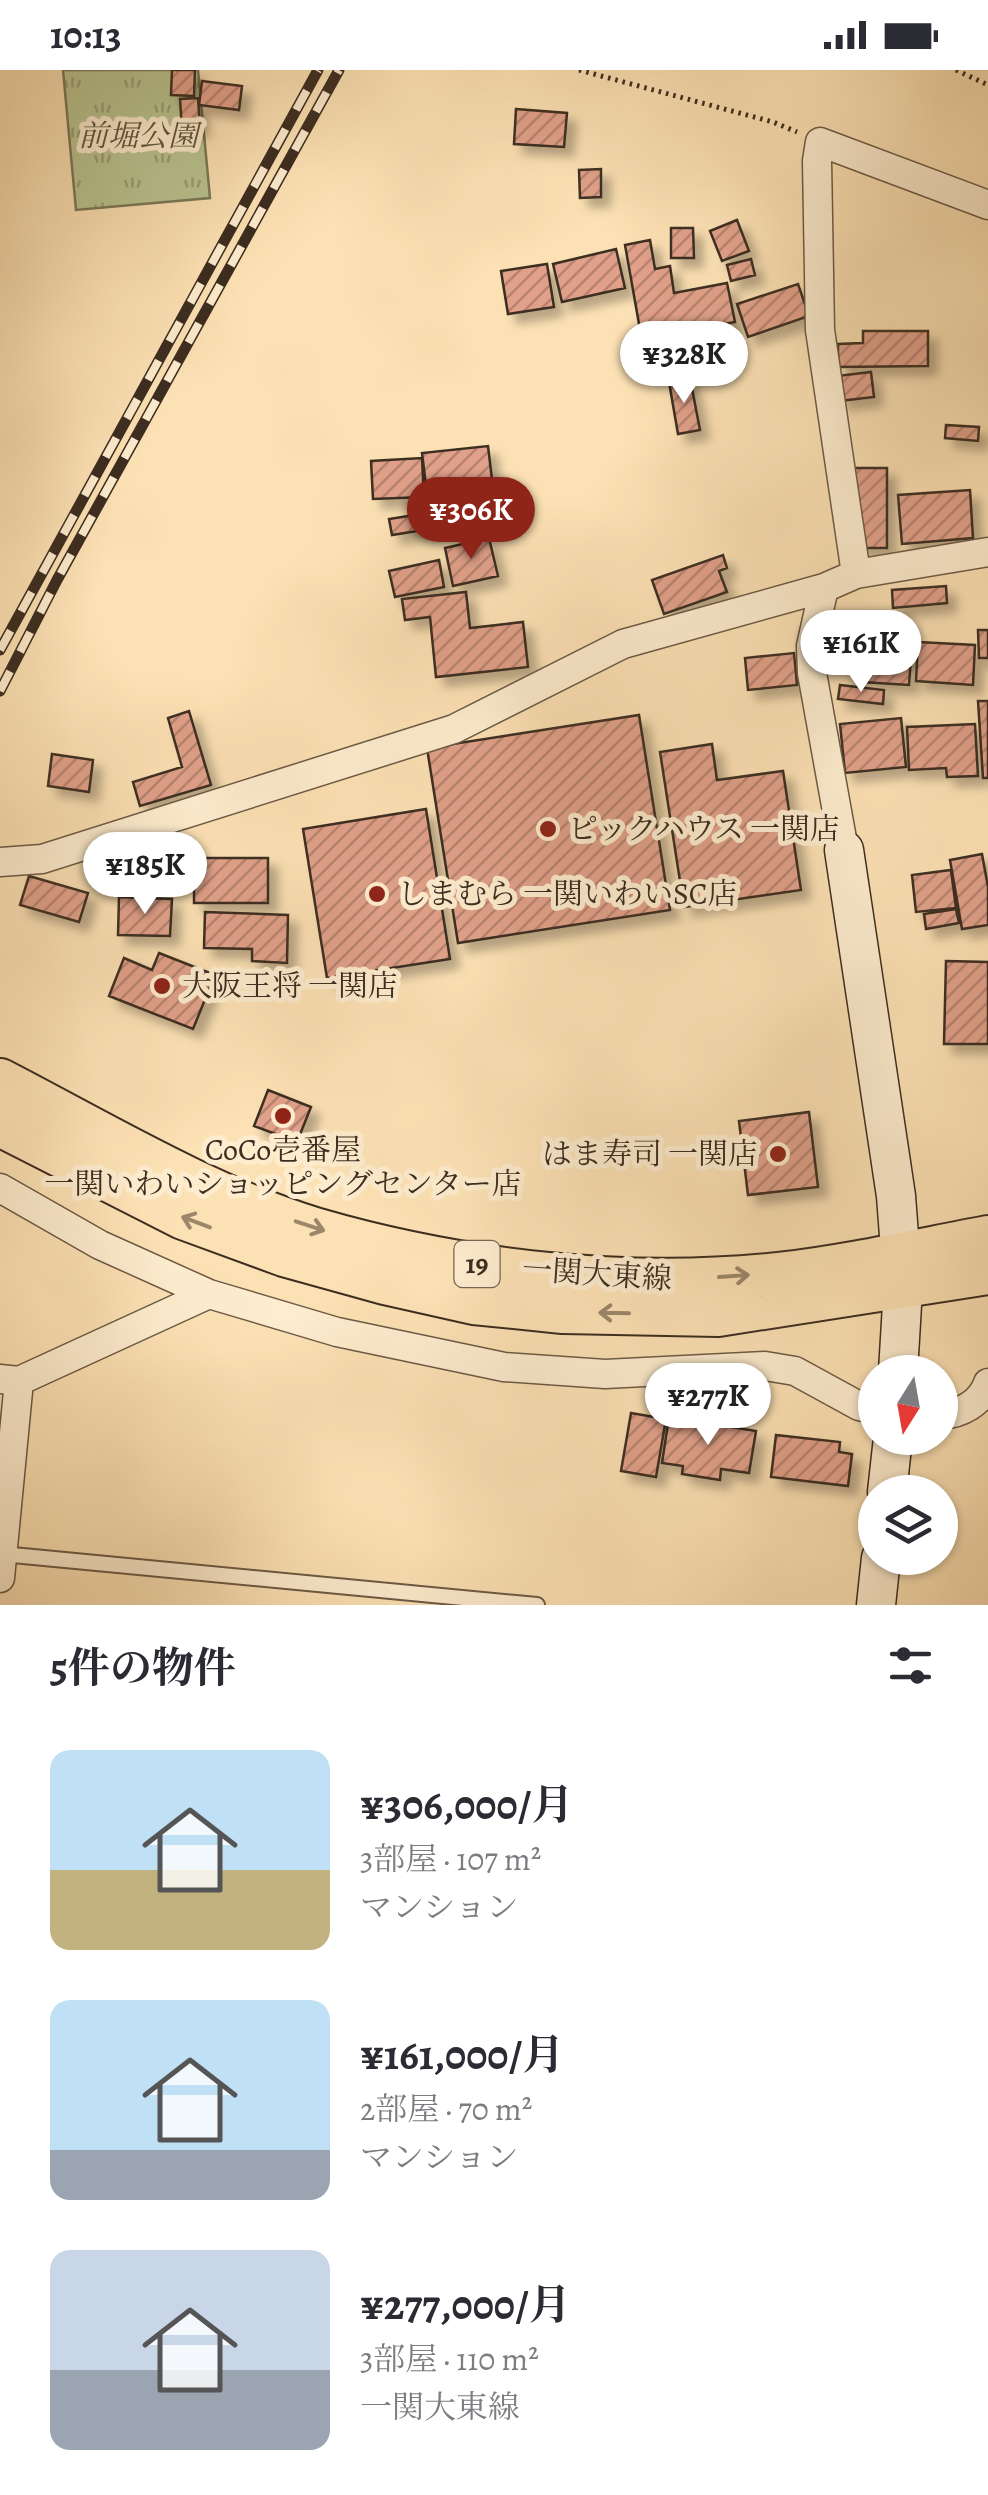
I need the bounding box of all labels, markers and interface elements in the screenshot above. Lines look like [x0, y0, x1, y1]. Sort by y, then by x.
text: 10:13 [50, 9, 122, 61]
park label: 前堀公園 [78, 116, 203, 156]
pin: ¥328K [614, 321, 754, 406]
text: ¥328K [642, 331, 726, 375]
pin: ¥306K [401, 477, 541, 562]
text: ¥306K [429, 487, 513, 531]
pin: ¥161K [791, 610, 931, 695]
text: ¥161K [822, 620, 900, 664]
place label: ピックハウス 一関店 [568, 809, 840, 849]
marker: ピックハウス 一関店 [537, 818, 559, 840]
pin: ¥185K [75, 832, 215, 917]
text: ¥185K [105, 842, 185, 886]
place label: しまむら 一関いわいSC店 [397, 874, 738, 914]
marker: しまむら 一関いわいSC店 [366, 883, 388, 905]
place label: 大阪王将 一関店 [182, 966, 398, 1006]
marker: 大阪王将 一関店 [151, 975, 173, 997]
marker: CoCo壱番屋 一関いわいショッピングセンター店 [272, 1105, 294, 1127]
place label: CoCo壱番屋 一関いわいショッピングセンター店 [44, 1130, 522, 1204]
place label: はま寿司 一関店 [542, 1134, 758, 1174]
marker: はま寿司 一関店 [767, 1143, 789, 1165]
one-way arrow [182, 1212, 212, 1230]
one-way arrow [293, 1218, 325, 1236]
road number: 19 [454, 1241, 500, 1287]
street label: 一関大東線 [521, 1249, 673, 1299]
one-way arrow [718, 1267, 750, 1286]
one-way arrow [598, 1303, 630, 1322]
north arrow [858, 1355, 958, 1455]
map controls [858, 1355, 958, 1575]
pin: ¥277K [638, 1363, 778, 1448]
text: ¥277K [667, 1373, 749, 1417]
button: layers [858, 1475, 958, 1575]
icon: filters [883, 1638, 938, 1693]
text: 5件の物件 [50, 1639, 236, 1696]
text: ¥306,000/月 [360, 1776, 573, 1833]
icon: home [130, 1790, 250, 1910]
text: 3部屋 · 107 m² [360, 1837, 541, 1881]
text: マンション [360, 1885, 519, 1929]
text: ¥161,000/月 [360, 2026, 564, 2083]
icon: home [130, 2040, 250, 2160]
text: 2部屋 · 70 m² [360, 2087, 532, 2131]
text: マンション [360, 2135, 519, 2179]
text: ¥277,000/月 [360, 2276, 571, 2333]
icon: home [130, 2290, 250, 2410]
text: 3部屋 · 110 m² [360, 2337, 539, 2381]
text: 一関大東線 [360, 2385, 520, 2429]

